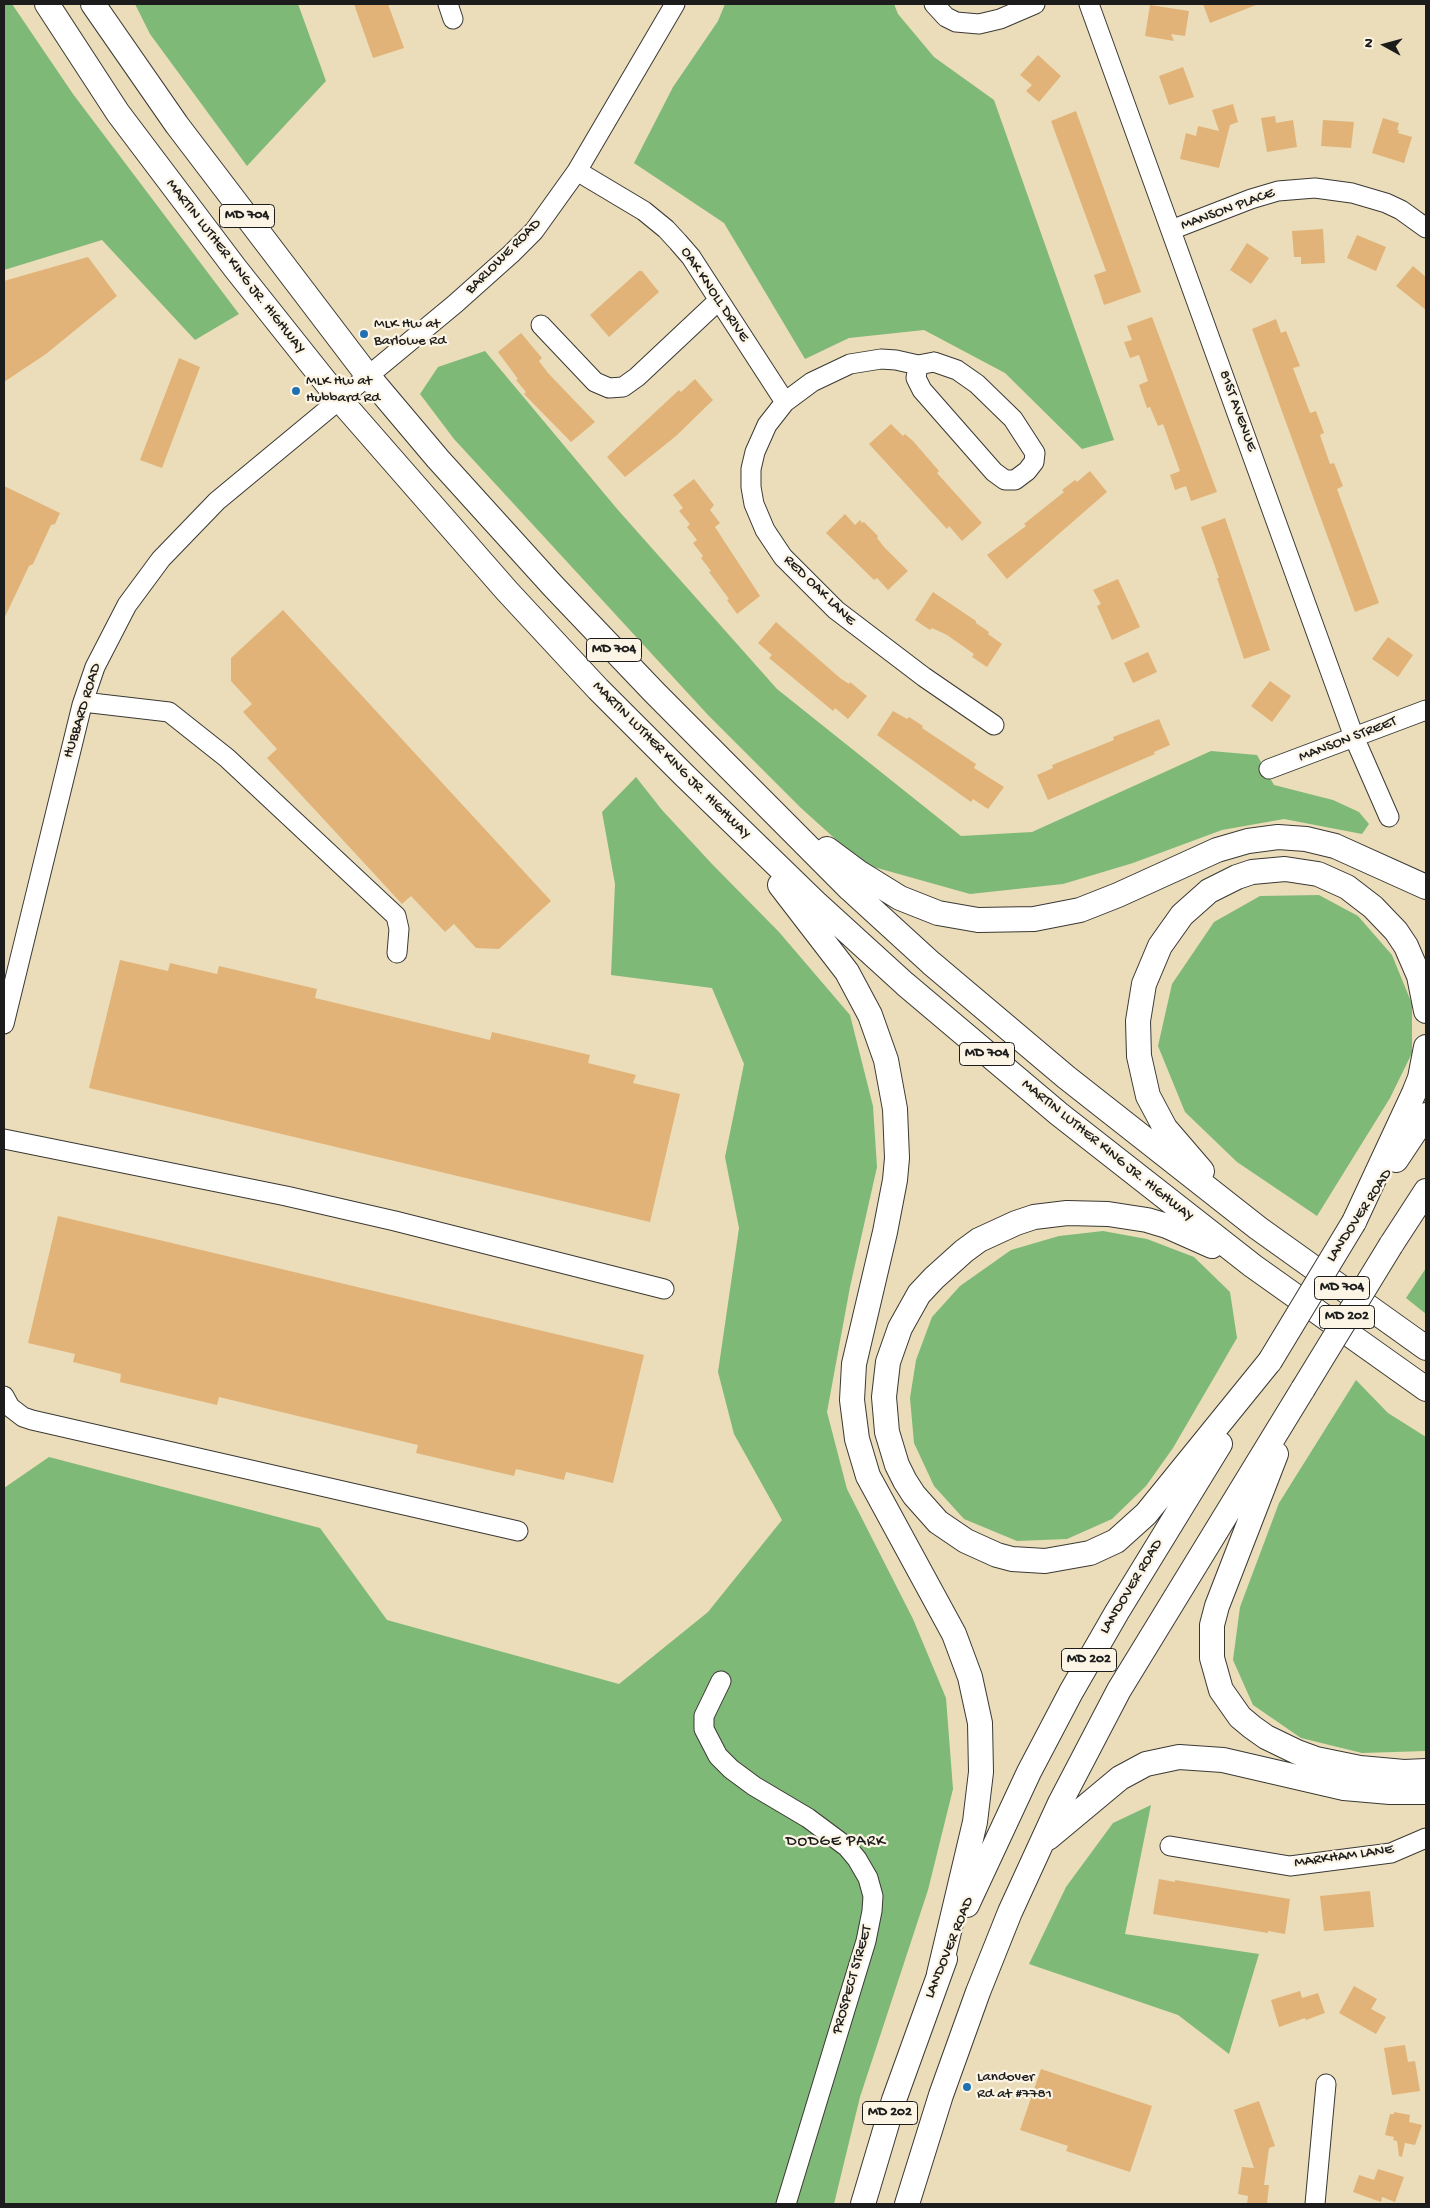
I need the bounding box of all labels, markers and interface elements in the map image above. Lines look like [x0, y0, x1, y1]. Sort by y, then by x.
north arrow [1360, 20, 1410, 70]
text: N [1361, 38, 1379, 49]
street label: MARTIN LUTHER KING JR. HIGHWAY [161, 176, 309, 358]
street label: MANSON PLACE [1179, 185, 1277, 235]
road number: MD 704 [220, 205, 274, 228]
street label: BARLOWE ROAD [462, 215, 546, 299]
street label: OAK KNOLL DRIVE [676, 244, 752, 346]
place label: MLK Hw at Barlowe Rd [374, 316, 446, 351]
marker: MLK Hw at Barlowe Rd [358, 328, 370, 340]
street label: 81ST AVENUE [1214, 368, 1260, 454]
place label: MLK Hw at Hubbard Rd [306, 373, 380, 408]
marker: MLK Hw at Hubbard Rd [290, 385, 302, 397]
street label: RED OAK LANE [779, 552, 859, 630]
road number: MD 704 [586, 638, 642, 662]
street label: HUBBARD ROAD [60, 661, 106, 761]
street label: MARTIN LUTHER KING JR. HIGHWAY [588, 678, 754, 844]
street label: MANSON STREET [1296, 713, 1400, 767]
road number: MD 704 [960, 1042, 1014, 1066]
street label: MARTIN LUTHER KING JR. HIGHWAY [1017, 1076, 1197, 1226]
street label: LANDOVER ROAD [1323, 1166, 1397, 1266]
road number: MD 704 [1314, 1276, 1370, 1300]
road number: MD 202 [1320, 1305, 1374, 1328]
street label: LANDOVER ROAD [1097, 1536, 1167, 1638]
road number: MD 202 [1062, 1648, 1116, 1672]
district label: DODGE PARK [785, 1833, 887, 1853]
street label: MARKHAM LANE [1293, 1841, 1395, 1873]
street label: LANDOVER ROAD [922, 1895, 978, 2001]
street label: PROSPECT STREET [829, 1924, 877, 2036]
place label: Landover Rd at #7781 [977, 2069, 1052, 2104]
marker: Landover Rd at #7781 [961, 2081, 973, 2093]
road number: MD 202 [862, 2102, 918, 2124]

